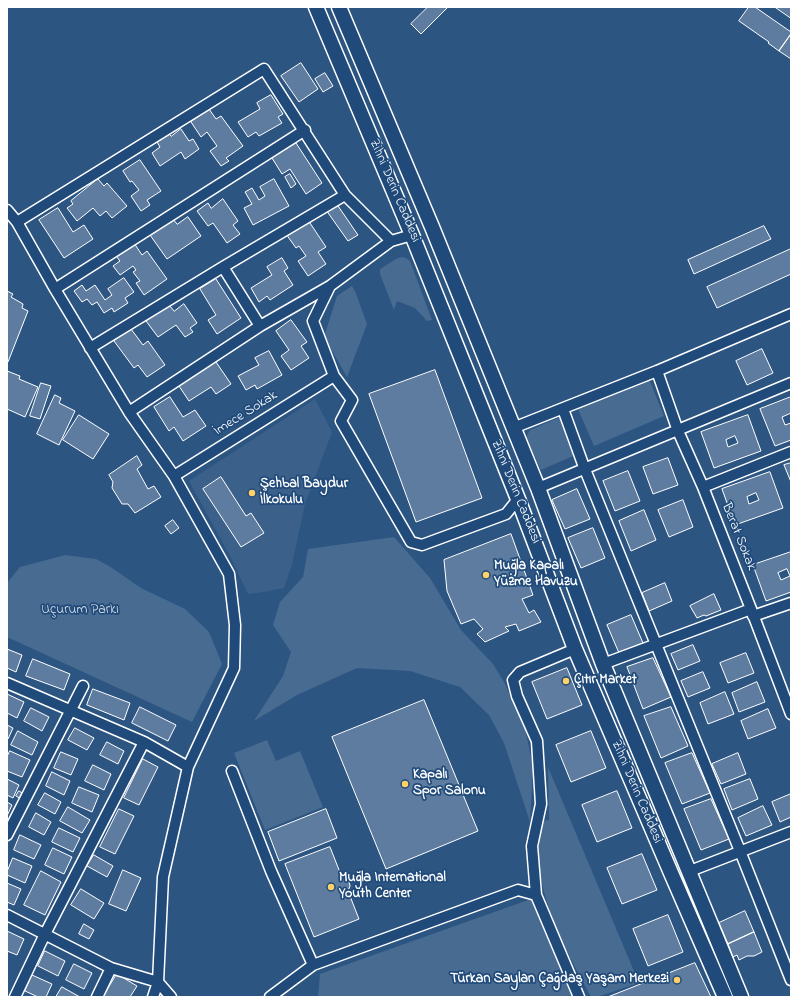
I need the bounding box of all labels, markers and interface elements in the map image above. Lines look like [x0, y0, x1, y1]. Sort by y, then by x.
street label: Zihni Derin Caddesi [365, 137, 423, 245]
street label: İmece Sokak [211, 388, 281, 440]
street label: Zihni Derin Caddesi [486, 438, 544, 546]
place label: Şehbal Baydur İlkokulu [260, 477, 348, 510]
marker: Şehbal Baydur İlkokulu [247, 488, 257, 498]
street label: Berat Sokak [717, 501, 759, 573]
place label: Muğla Kapalı Yüzme Havuzu [494, 559, 578, 592]
marker: Muğla Kapalı Yüzme Havuzu [481, 570, 491, 580]
park label: Uçurum Parkı [41, 603, 119, 619]
place label: Çıtır Market [574, 673, 637, 689]
marker: Çıtır Market [561, 676, 571, 686]
street label: Zihni Derin Caddesi [607, 738, 665, 846]
place label: Kapalı Spor Salonu [413, 768, 486, 800]
marker: Kapalı Spor Salonu [400, 779, 410, 789]
place label: Muğla International Youth Center [339, 871, 446, 904]
marker: Muğla International Youth Center [326, 882, 336, 892]
place label: Türkan Saylan Çağdaş Yaşam Merkezi [450, 972, 669, 988]
marker: Türkan Saylan Çağdaş Yaşam Merkezi [672, 975, 682, 985]

